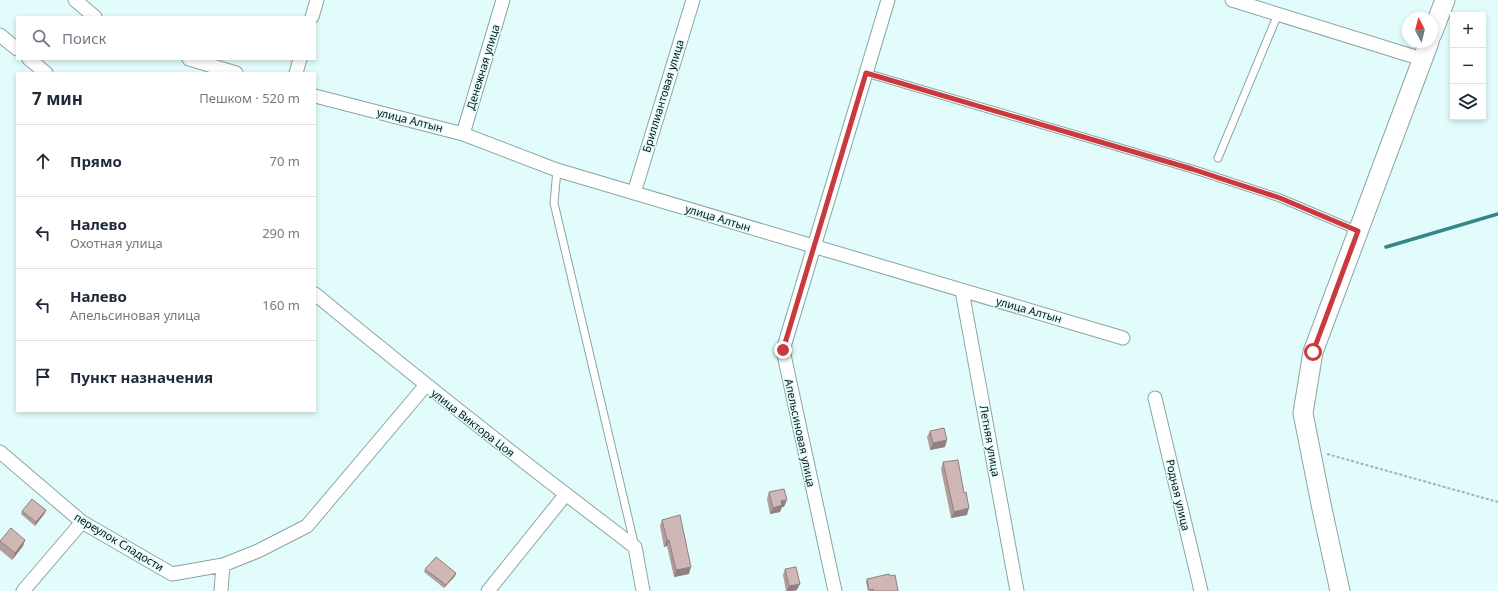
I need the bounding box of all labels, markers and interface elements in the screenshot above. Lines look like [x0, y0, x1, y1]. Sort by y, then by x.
north arrow [1402, 12, 1438, 48]
map controls [1450, 12, 1486, 120]
button: + [1450, 12, 1486, 48]
search box [16, 16, 316, 60]
street label: Денежная улица [462, 22, 503, 111]
icon: search [30, 27, 52, 49]
text: Поиск [62, 28, 107, 48]
street label: Бриллиантовая улица [638, 38, 687, 154]
button: − [1450, 48, 1486, 84]
button: layers [1450, 84, 1486, 120]
text: 7 мин [32, 87, 83, 110]
text: Пешком · 520 m [199, 89, 300, 107]
street label: улица Алтын [375, 104, 445, 135]
icon: ahead [32, 150, 54, 172]
text: Прямо [70, 151, 122, 171]
text: 70 m [270, 152, 300, 170]
street label: улица Алтын [684, 200, 753, 235]
text: Налево [70, 214, 127, 234]
icon: left [32, 222, 54, 244]
text: 290 m [262, 224, 300, 242]
text: Охотная улица [70, 234, 163, 252]
text: Налево [70, 286, 127, 306]
street label: улица Алтын [995, 293, 1064, 326]
icon: left [32, 294, 54, 316]
text: 160 m [262, 296, 300, 314]
text: Апельсиновая улица [70, 306, 201, 324]
route end [774, 341, 792, 359]
route start [1304, 343, 1322, 361]
icon: arrive [32, 366, 54, 388]
text: Пункт назначения [70, 367, 213, 387]
street label: Апельсиновая улица [782, 377, 819, 488]
street label: улица Виктора Цоя [429, 385, 518, 460]
street label: Летняя улица [977, 404, 1004, 478]
street label: Родная улица [1163, 458, 1194, 532]
street label: переулок Сладости [72, 509, 167, 574]

